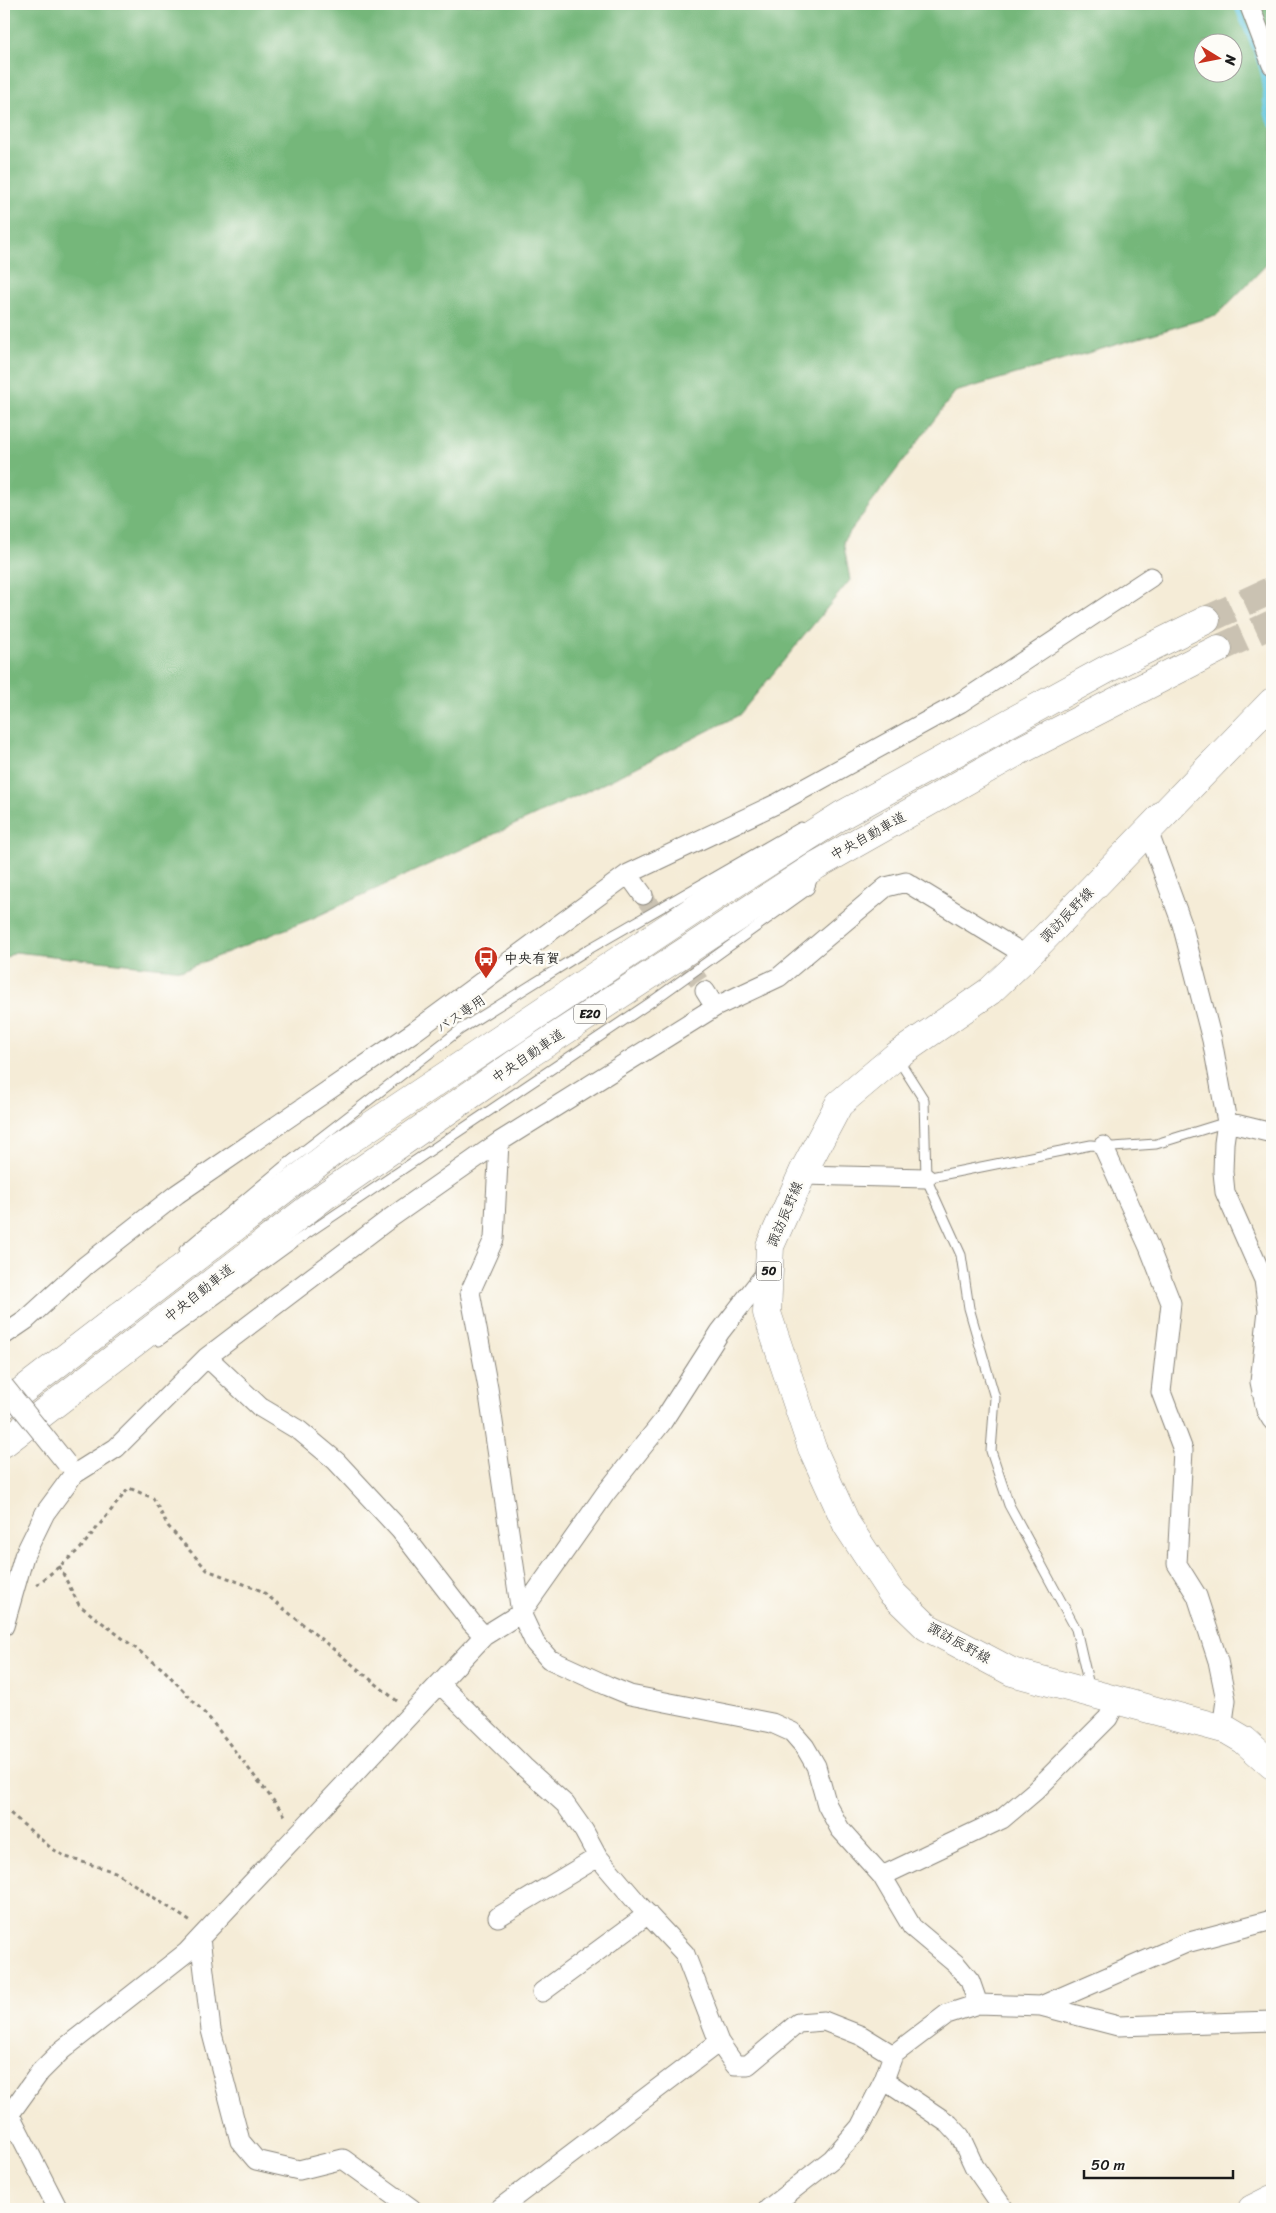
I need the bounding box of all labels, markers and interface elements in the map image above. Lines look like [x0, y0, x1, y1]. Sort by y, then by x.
north arrow [1194, 32, 1244, 82]
text: N [1217, 52, 1244, 67]
street label: 中央自動車道 [825, 805, 911, 867]
street label: 諏訪辰野線 [1034, 881, 1100, 949]
bus stop icon: 中央有賀 [473, 945, 499, 979]
place label: 中央有賀 [504, 946, 560, 971]
street label: バス専用 [431, 988, 491, 1040]
road number: E20 [574, 1004, 606, 1024]
street label: 中央自動車道 [486, 1022, 570, 1090]
street label: 諏訪辰野線 [760, 1177, 810, 1251]
street label: 中央自動車道 [158, 1257, 240, 1329]
road number: 50 [756, 1262, 782, 1280]
street label: 諏訪辰野線 [922, 1615, 996, 1671]
scale bar [1084, 2148, 1232, 2180]
text: 50 m [1091, 2152, 1126, 2178]

